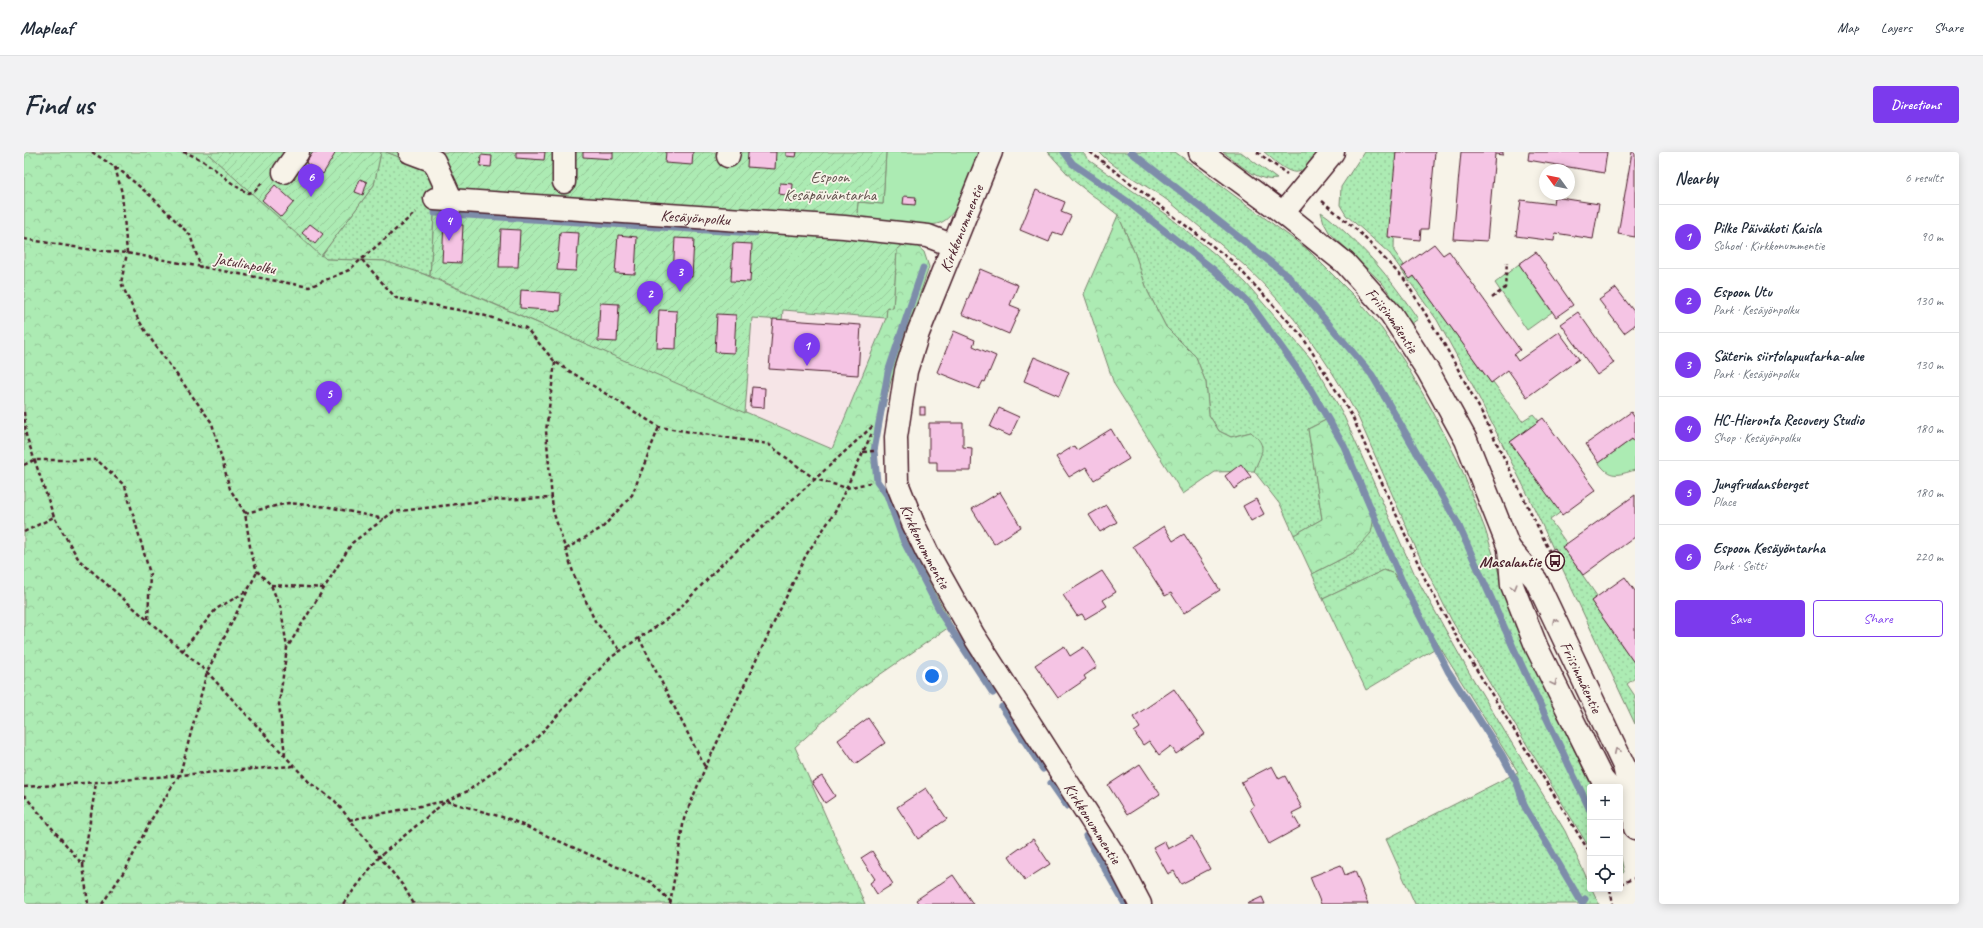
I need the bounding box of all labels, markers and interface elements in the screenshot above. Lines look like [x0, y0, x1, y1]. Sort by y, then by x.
text: Mapleaf [20, 16, 73, 40]
text: Map [1837, 19, 1859, 36]
text: Layers [1881, 19, 1912, 36]
text: Share [1934, 19, 1963, 36]
button: Directions [1873, 86, 1959, 123]
text: Find us [24, 87, 94, 122]
pin: 6 [298, 164, 324, 197]
north arrow [1539, 164, 1575, 200]
park label: Espoon Kesäpäiväntarha [784, 167, 878, 205]
text: Nearby [1675, 168, 1718, 189]
text: 6 results [1905, 170, 1943, 186]
street label: Kirkkonummentie [935, 180, 989, 275]
street label: Kesäyönpolku [660, 205, 732, 230]
pin: 4 [436, 208, 462, 241]
text: Pilke Päiväkoti Kaisla [1713, 219, 1821, 238]
text: 1 [1685, 229, 1691, 245]
text: 90 m [1921, 229, 1943, 245]
text: School · Kirkkonummentie [1713, 238, 1824, 254]
street label: Jatulinpolku [212, 249, 278, 279]
pin: 3 [667, 259, 693, 292]
pin: 2 [637, 281, 663, 314]
text: Espoon Utu [1713, 283, 1772, 302]
street label: Friisinmäentie [1361, 284, 1423, 358]
text: 2 [1685, 293, 1691, 309]
text: 130 m [1915, 293, 1943, 309]
text: Park · Kesäyönpolku [1713, 302, 1799, 318]
pin: 1 [794, 333, 820, 366]
text: Säterin siirtolapuutarha-alue [1713, 347, 1864, 366]
text: 3 [1685, 357, 1691, 373]
text: 130 m [1915, 357, 1943, 373]
text: Park · Kesäyönpolku [1713, 366, 1799, 382]
pin: 5 [316, 381, 342, 414]
text: HC-Hieronta Recovery Studio [1713, 411, 1864, 430]
text: 4 [1685, 421, 1691, 437]
text: 180 m [1915, 421, 1943, 437]
text: Shop · Kesäyönpolku [1713, 430, 1800, 446]
text: Jungfrudansberget [1713, 475, 1808, 494]
text: 5 [1685, 485, 1691, 501]
text: 180 m [1915, 485, 1943, 501]
text: Place [1713, 494, 1736, 510]
street label: Kirkkonummentie [895, 501, 955, 594]
text: Espoon Kesäyöntarha [1713, 539, 1825, 558]
text: 6 [1685, 549, 1691, 565]
text: 220 m [1915, 549, 1943, 565]
bus stop icon: Masalantie [1544, 550, 1566, 572]
place label: Masalantie [1479, 552, 1543, 572]
text: Park · Seitti [1713, 558, 1766, 574]
one-way arrow [1509, 583, 1517, 590]
button: Save [1675, 600, 1805, 637]
button: Share [1813, 600, 1943, 637]
one-way arrow [1552, 618, 1560, 626]
street label: Friisinmäentie [1556, 638, 1607, 718]
your location [922, 666, 942, 686]
one-way arrow [1549, 678, 1557, 686]
one-way arrow [1614, 748, 1622, 756]
street label: Kirkkonummentie [1059, 779, 1127, 869]
map controls [1587, 784, 1623, 892]
button: + [1587, 784, 1623, 820]
button: − [1587, 820, 1623, 856]
button: locate [1587, 856, 1623, 892]

